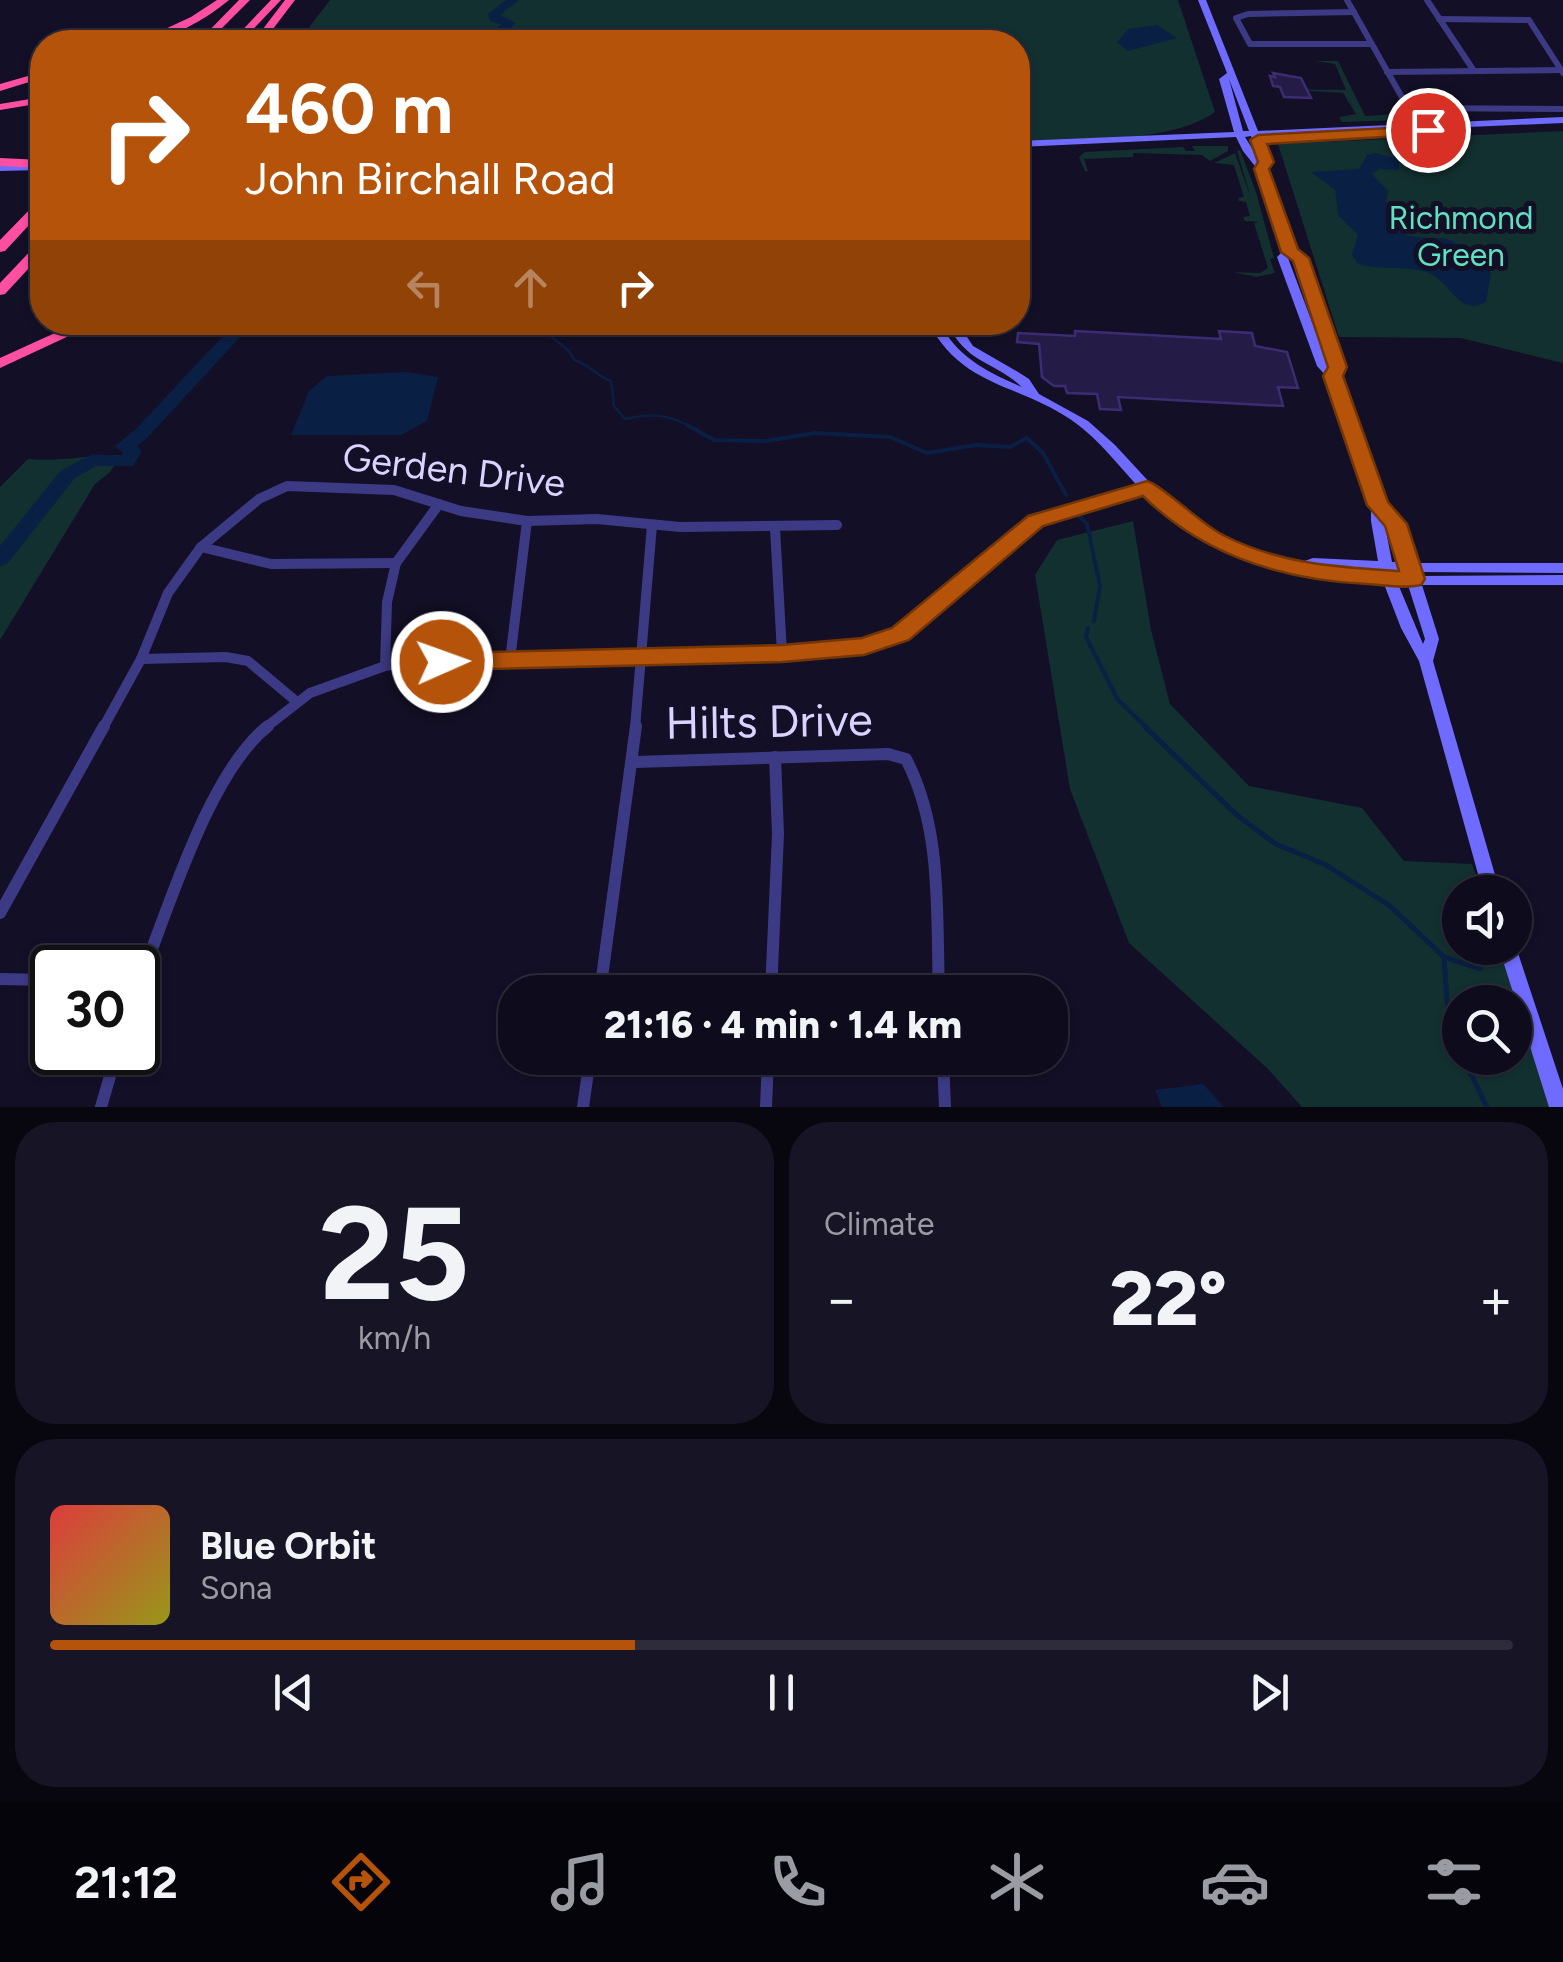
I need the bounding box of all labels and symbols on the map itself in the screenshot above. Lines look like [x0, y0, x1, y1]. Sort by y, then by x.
pin [1386, 88, 1471, 173]
park label: Richmond Green [1388, 199, 1534, 274]
street label: Gerden Drive [340, 434, 568, 506]
position arrow [390, 610, 494, 714]
street label: Hilts Drive [665, 692, 873, 750]
speed limit sign: 30 [30, 945, 160, 1075]

